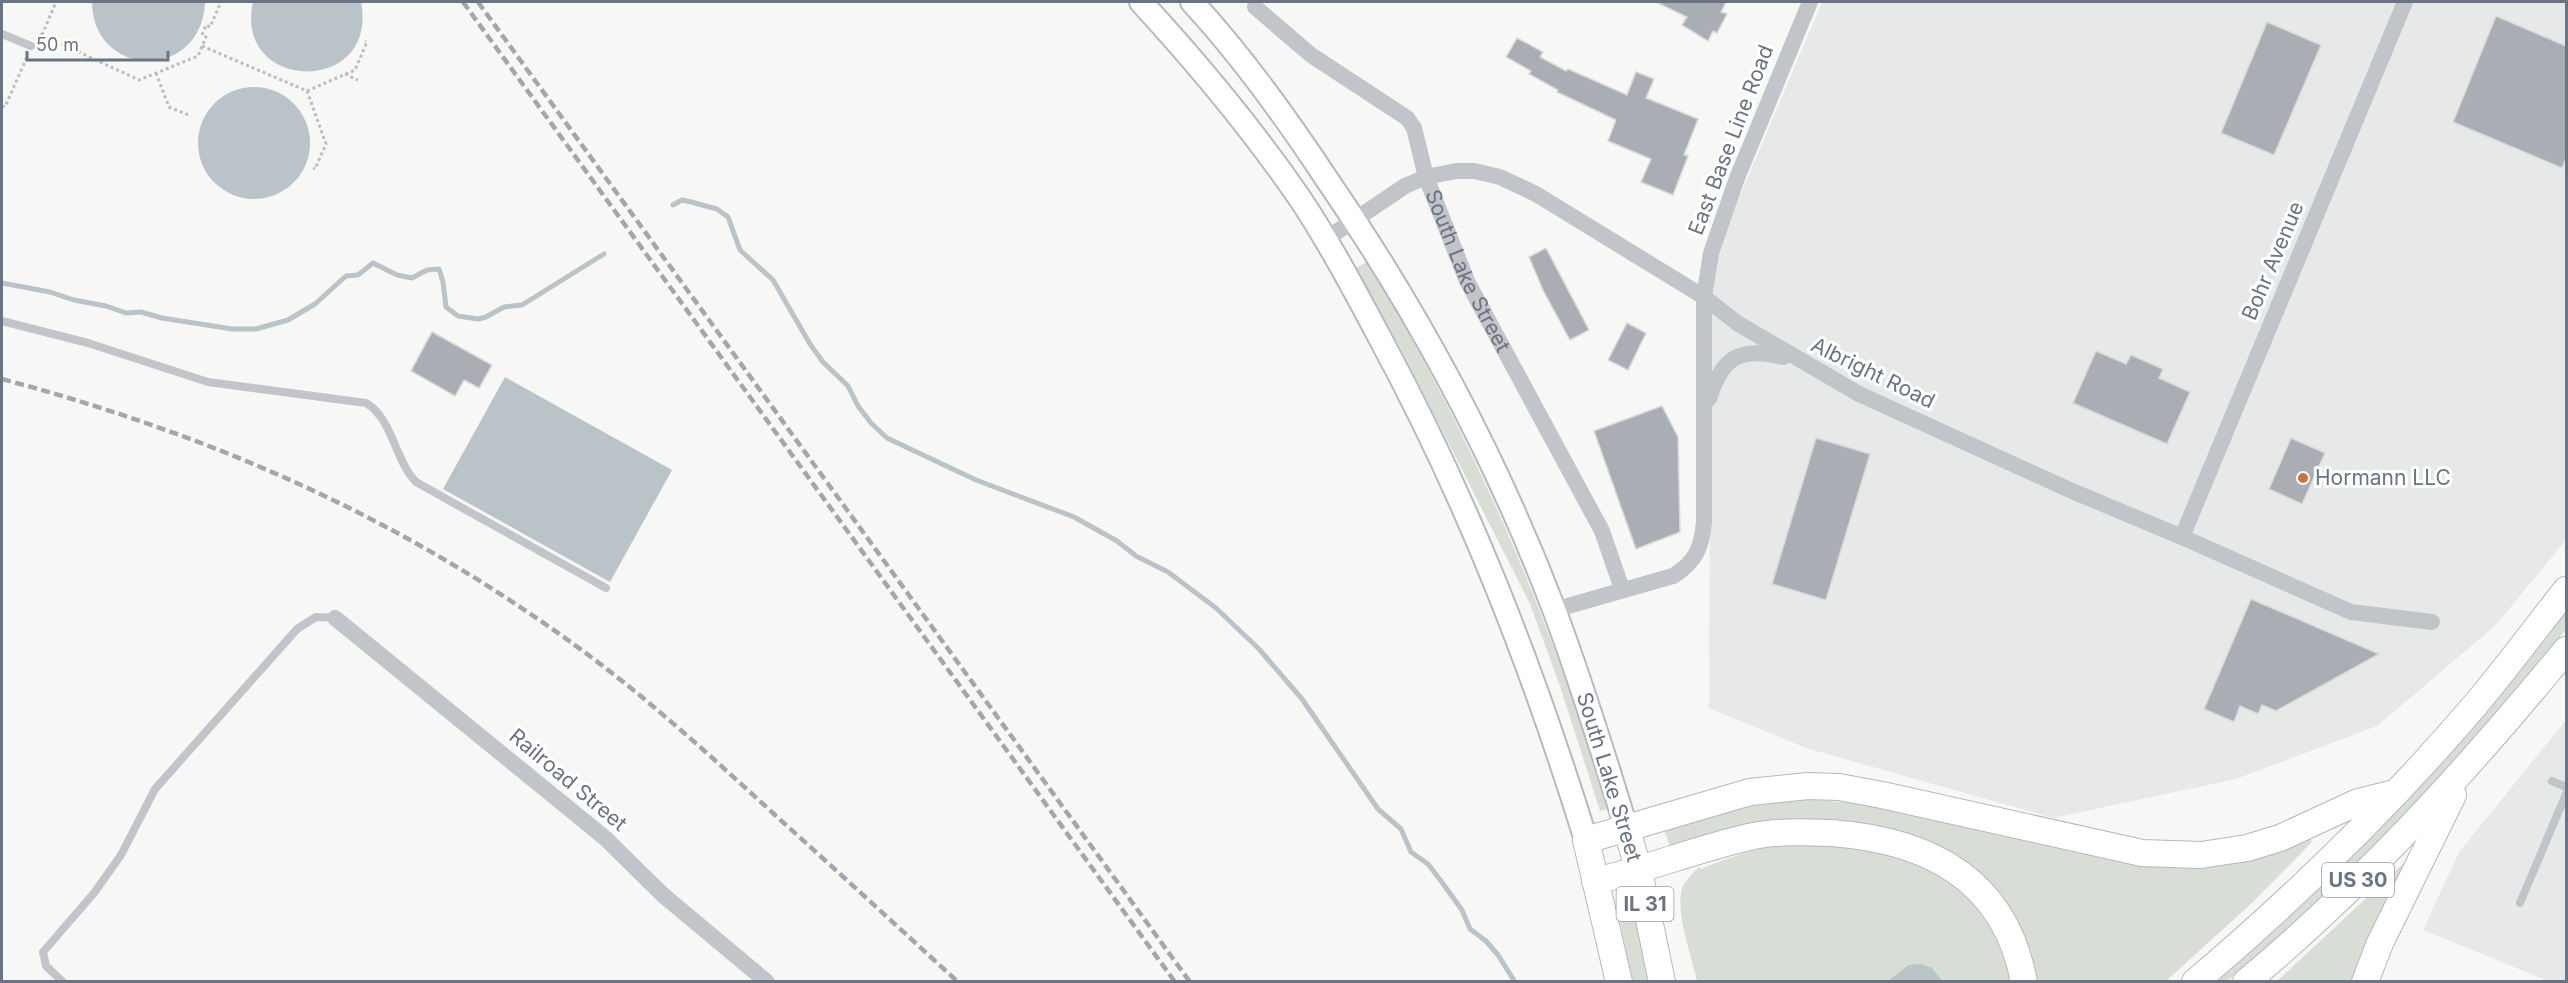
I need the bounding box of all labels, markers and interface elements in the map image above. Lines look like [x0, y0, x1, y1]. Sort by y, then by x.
scale bar [27, 24, 168, 62]
text: 50 m [36, 34, 79, 55]
street label: East Base Line Road [1683, 41, 1778, 238]
street label: South Lake Street [1420, 186, 1516, 356]
street label: Bohr Avenue [2236, 198, 2309, 324]
street label: Albright Road [1807, 332, 1939, 413]
place label: Hormann LLC [2315, 465, 2451, 490]
marker: Hormann LLC [2296, 471, 2310, 485]
street label: South Lake Street [1572, 689, 1647, 865]
street label: Railroad Street [505, 723, 632, 836]
road number: US 30 [2322, 863, 2394, 897]
road number: IL 31 [1616, 887, 1674, 921]

